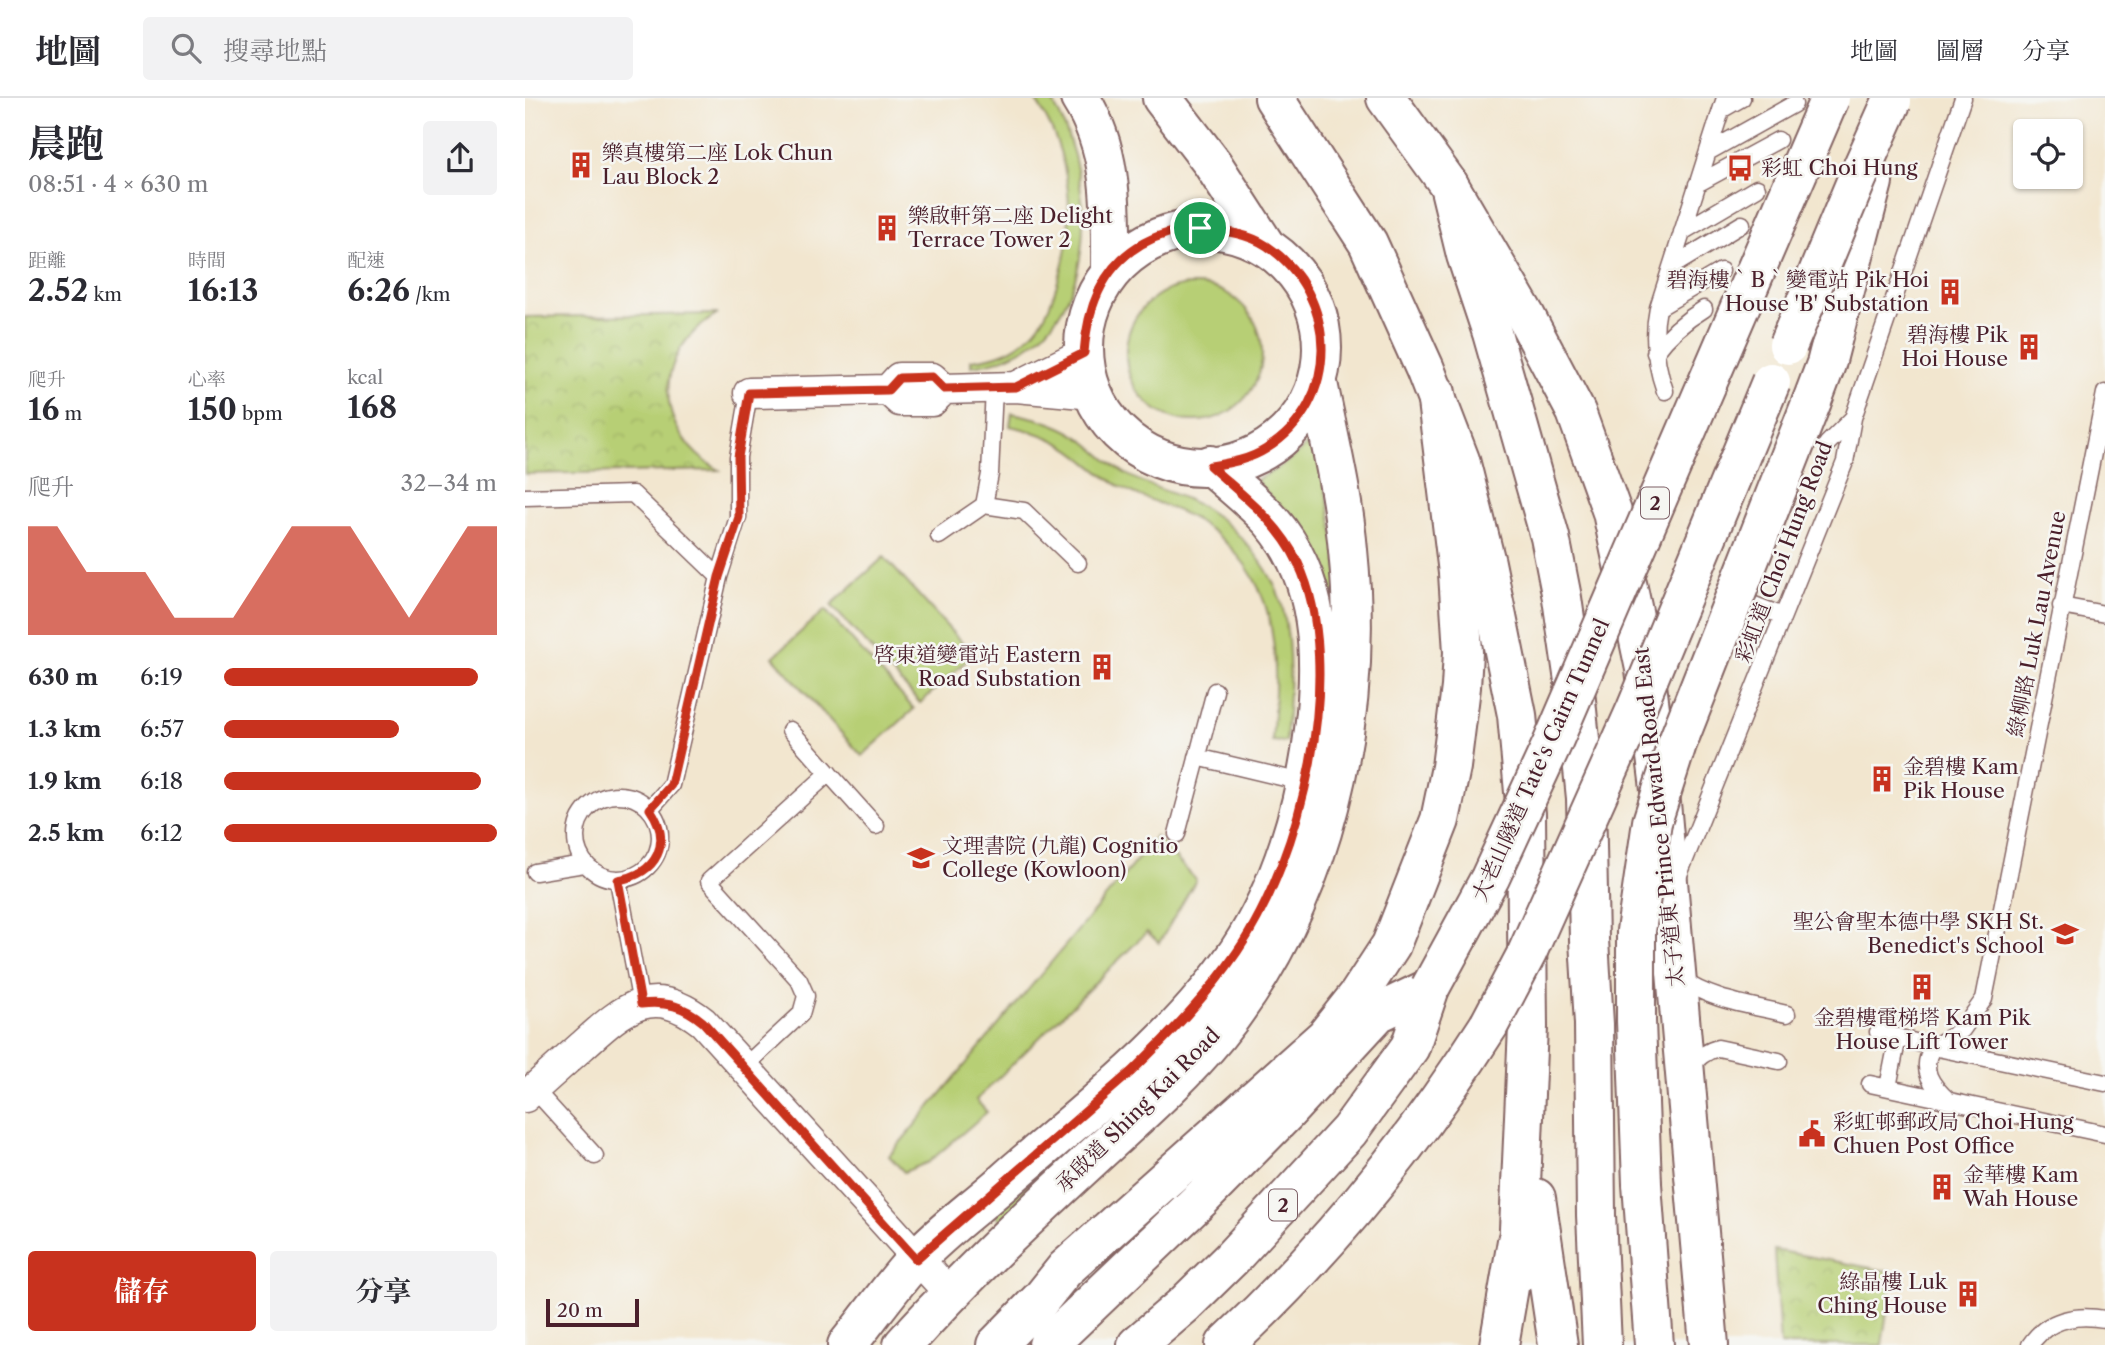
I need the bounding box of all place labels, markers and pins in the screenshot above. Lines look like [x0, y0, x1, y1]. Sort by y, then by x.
place label: 樂真樓第二座 Lok Chun Lau Block 2 [602, 140, 833, 189]
building icon: 樂真樓第二座 Lok Chun Lau Block 2 [566, 150, 596, 180]
bus stop icon: 彩虹 Choi Hung [1725, 153, 1755, 183]
place label: 彩虹 Choi Hung [1761, 155, 1919, 180]
pin [1170, 198, 1230, 258]
place label: 樂啟軒第二座 Delight Terrace Tower 2 [908, 203, 1113, 252]
building icon: 樂啟軒第二座 Delight Terrace Tower 2 [872, 213, 902, 243]
place label: 碧海樓‵B‵變電站 Pik Hoi House 'B' Substation [1666, 267, 1929, 316]
building icon: 碧海樓‵B‵變電站 Pik Hoi House 'B' Substation [1935, 277, 1965, 307]
place label: 碧海樓 Pik Hoi House [1901, 322, 2009, 371]
building icon: 碧海樓 Pik Hoi House [2014, 332, 2044, 362]
place label: 啓東道變電站 Eastern Road Substation [874, 642, 1081, 691]
building icon: 啓東道變電站 Eastern Road Substation [1087, 652, 1117, 682]
place label: 金碧樓 Kam Pik House [1903, 754, 2019, 803]
building icon: 金碧樓 Kam Pik House [1867, 764, 1897, 794]
place label: 文理書院 (九龍) Cognitio College (Kowloon) [942, 833, 1178, 882]
school or university icon: 文理書院 (九龍) Cognitio College (Kowloon) [906, 843, 936, 873]
place label: 聖公會聖本德中學 SKH St. Benedict's School [1792, 909, 2044, 958]
school or university icon: 聖公會聖本德中學 SKH St. Benedict's School [2050, 919, 2080, 949]
building icon: 金碧樓電梯塔 Kam Pik House Lift Tower [1907, 972, 1937, 1002]
place label: 金碧樓電梯塔 Kam Pik House Lift Tower [1814, 1005, 2031, 1054]
place label: 彩虹邨郵政局 Choi Hung Chuen Post Office [1833, 1109, 2075, 1158]
public building icon: 彩虹邨郵政局 Choi Hung Chuen Post Office [1797, 1119, 1827, 1149]
place label: 金華樓 Kam Wah House [1962, 1162, 2079, 1211]
building icon: 金華樓 Kam Wah House [1927, 1172, 1957, 1202]
place label: 綠晶樓 Luk Ching House [1817, 1269, 1948, 1318]
building icon: 綠晶樓 Luk Ching House [1953, 1279, 1983, 1309]

